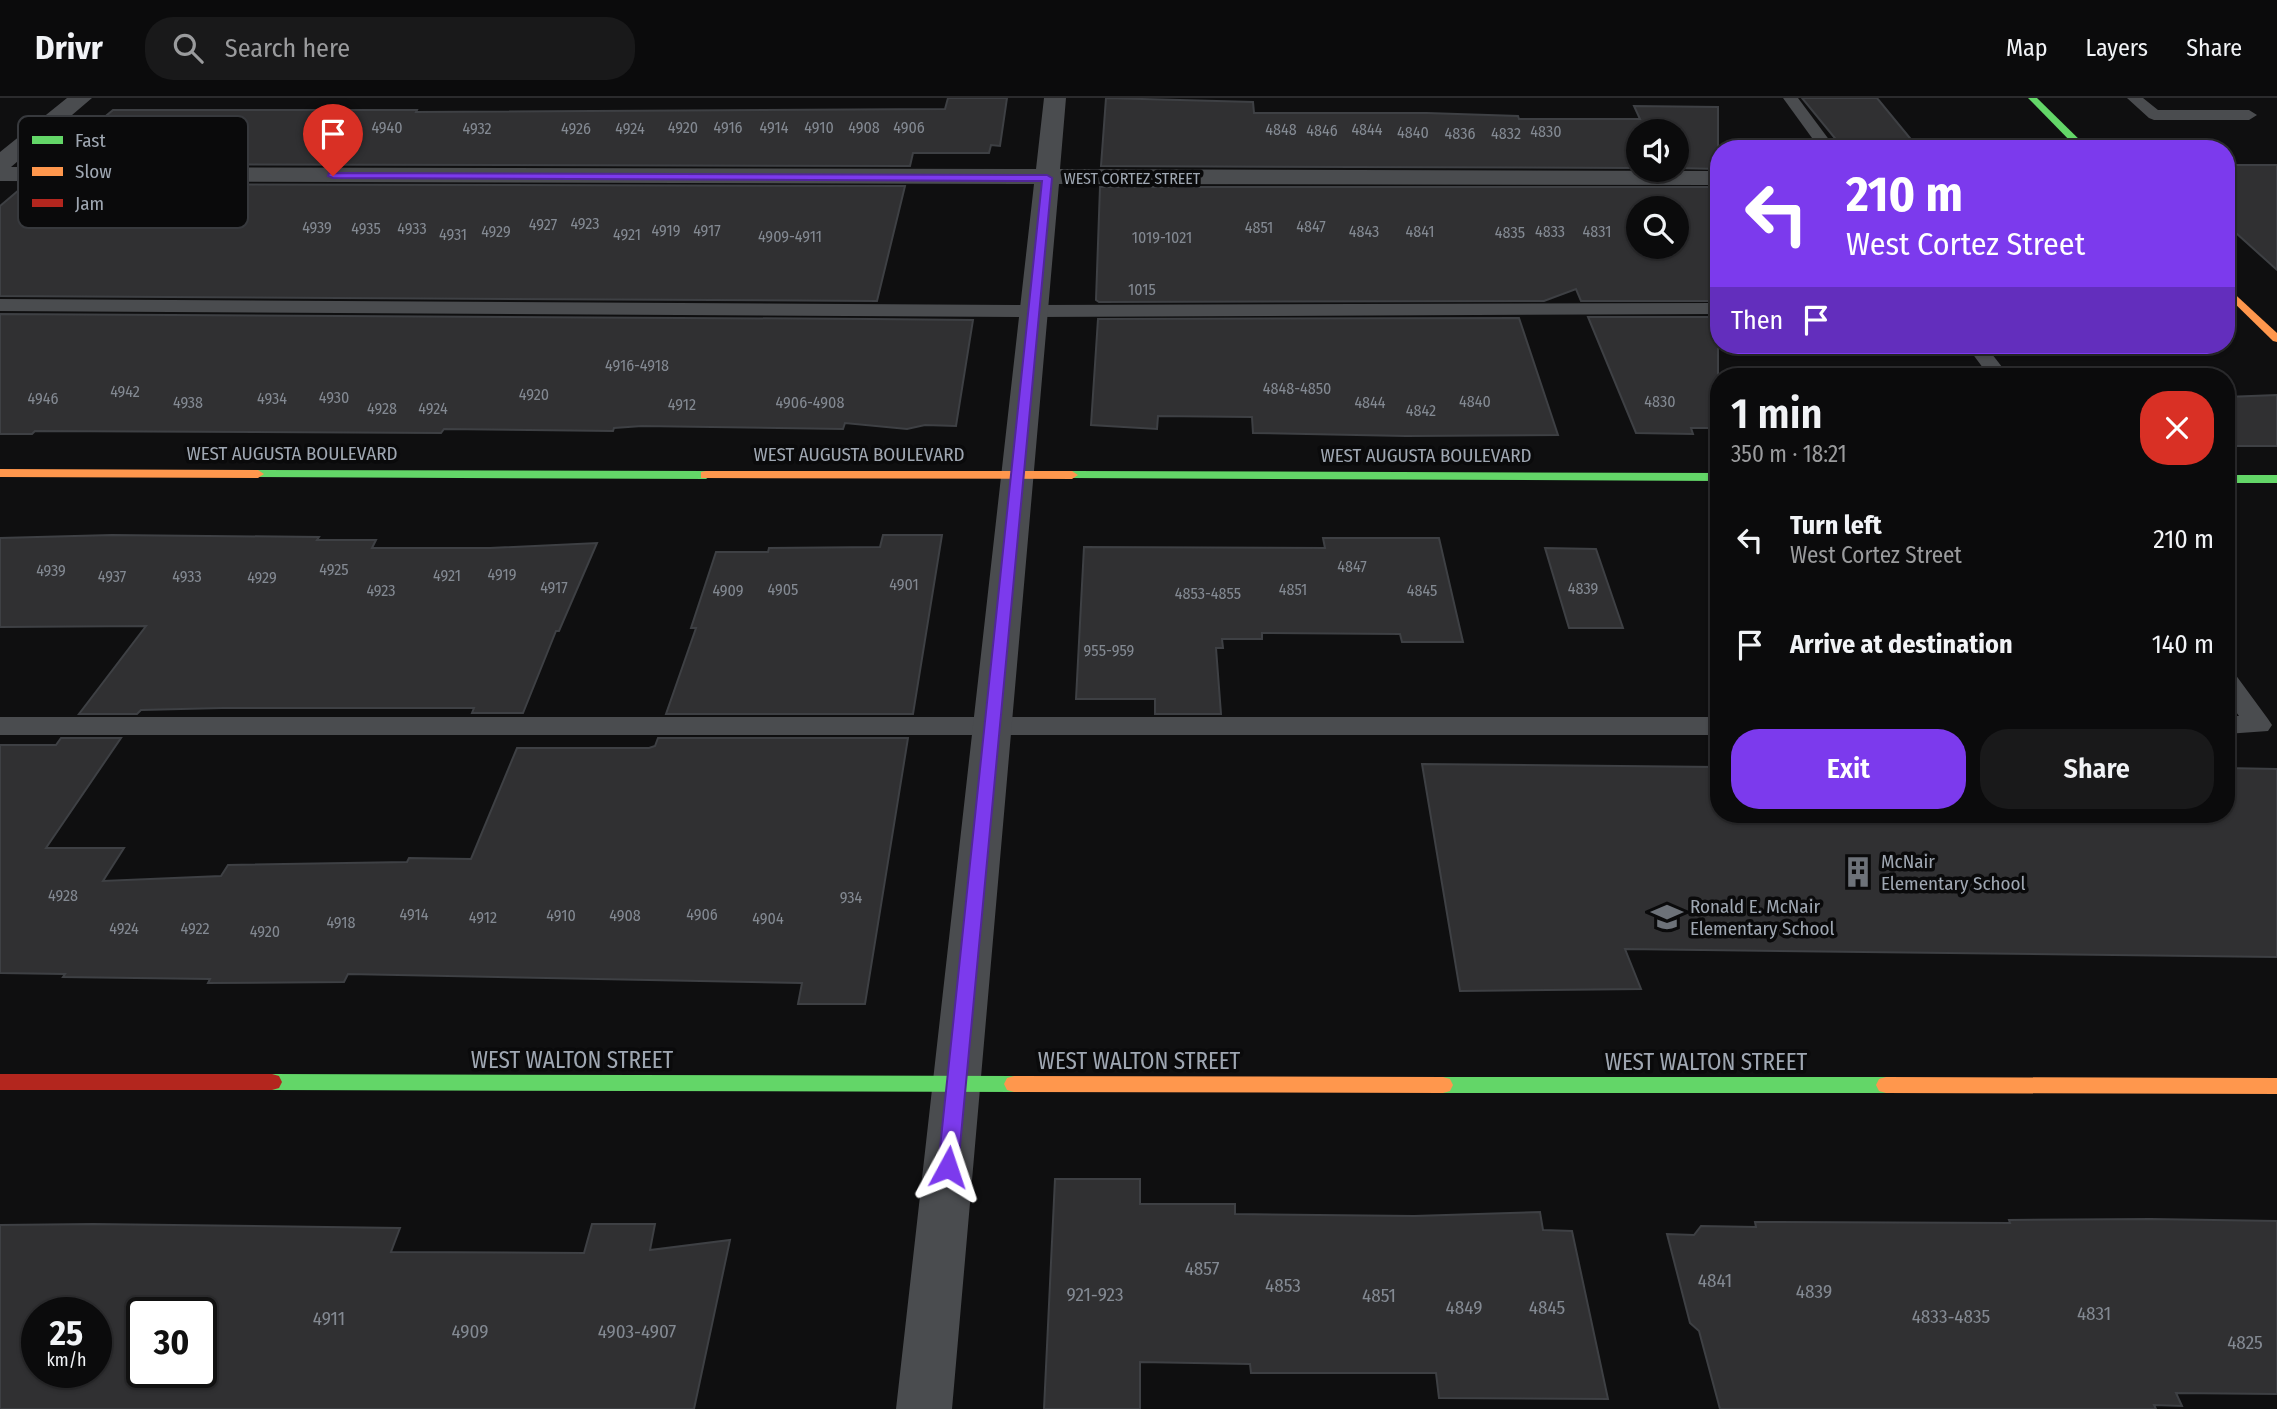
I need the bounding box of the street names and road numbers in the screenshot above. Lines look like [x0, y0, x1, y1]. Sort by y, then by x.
street label: WEST CORTEZ STREET [1064, 169, 1201, 188]
street label: WEST AUGUSTA BOULEVARD [186, 442, 398, 465]
street label: WEST AUGUSTA BOULEVARD [753, 443, 965, 466]
street label: WEST AUGUSTA BOULEVARD [1320, 444, 1532, 467]
street label: WEST WALTON STREET [471, 1046, 674, 1074]
street label: WEST WALTON STREET [1038, 1047, 1241, 1075]
street label: WEST WALTON STREET [1605, 1048, 1808, 1076]

